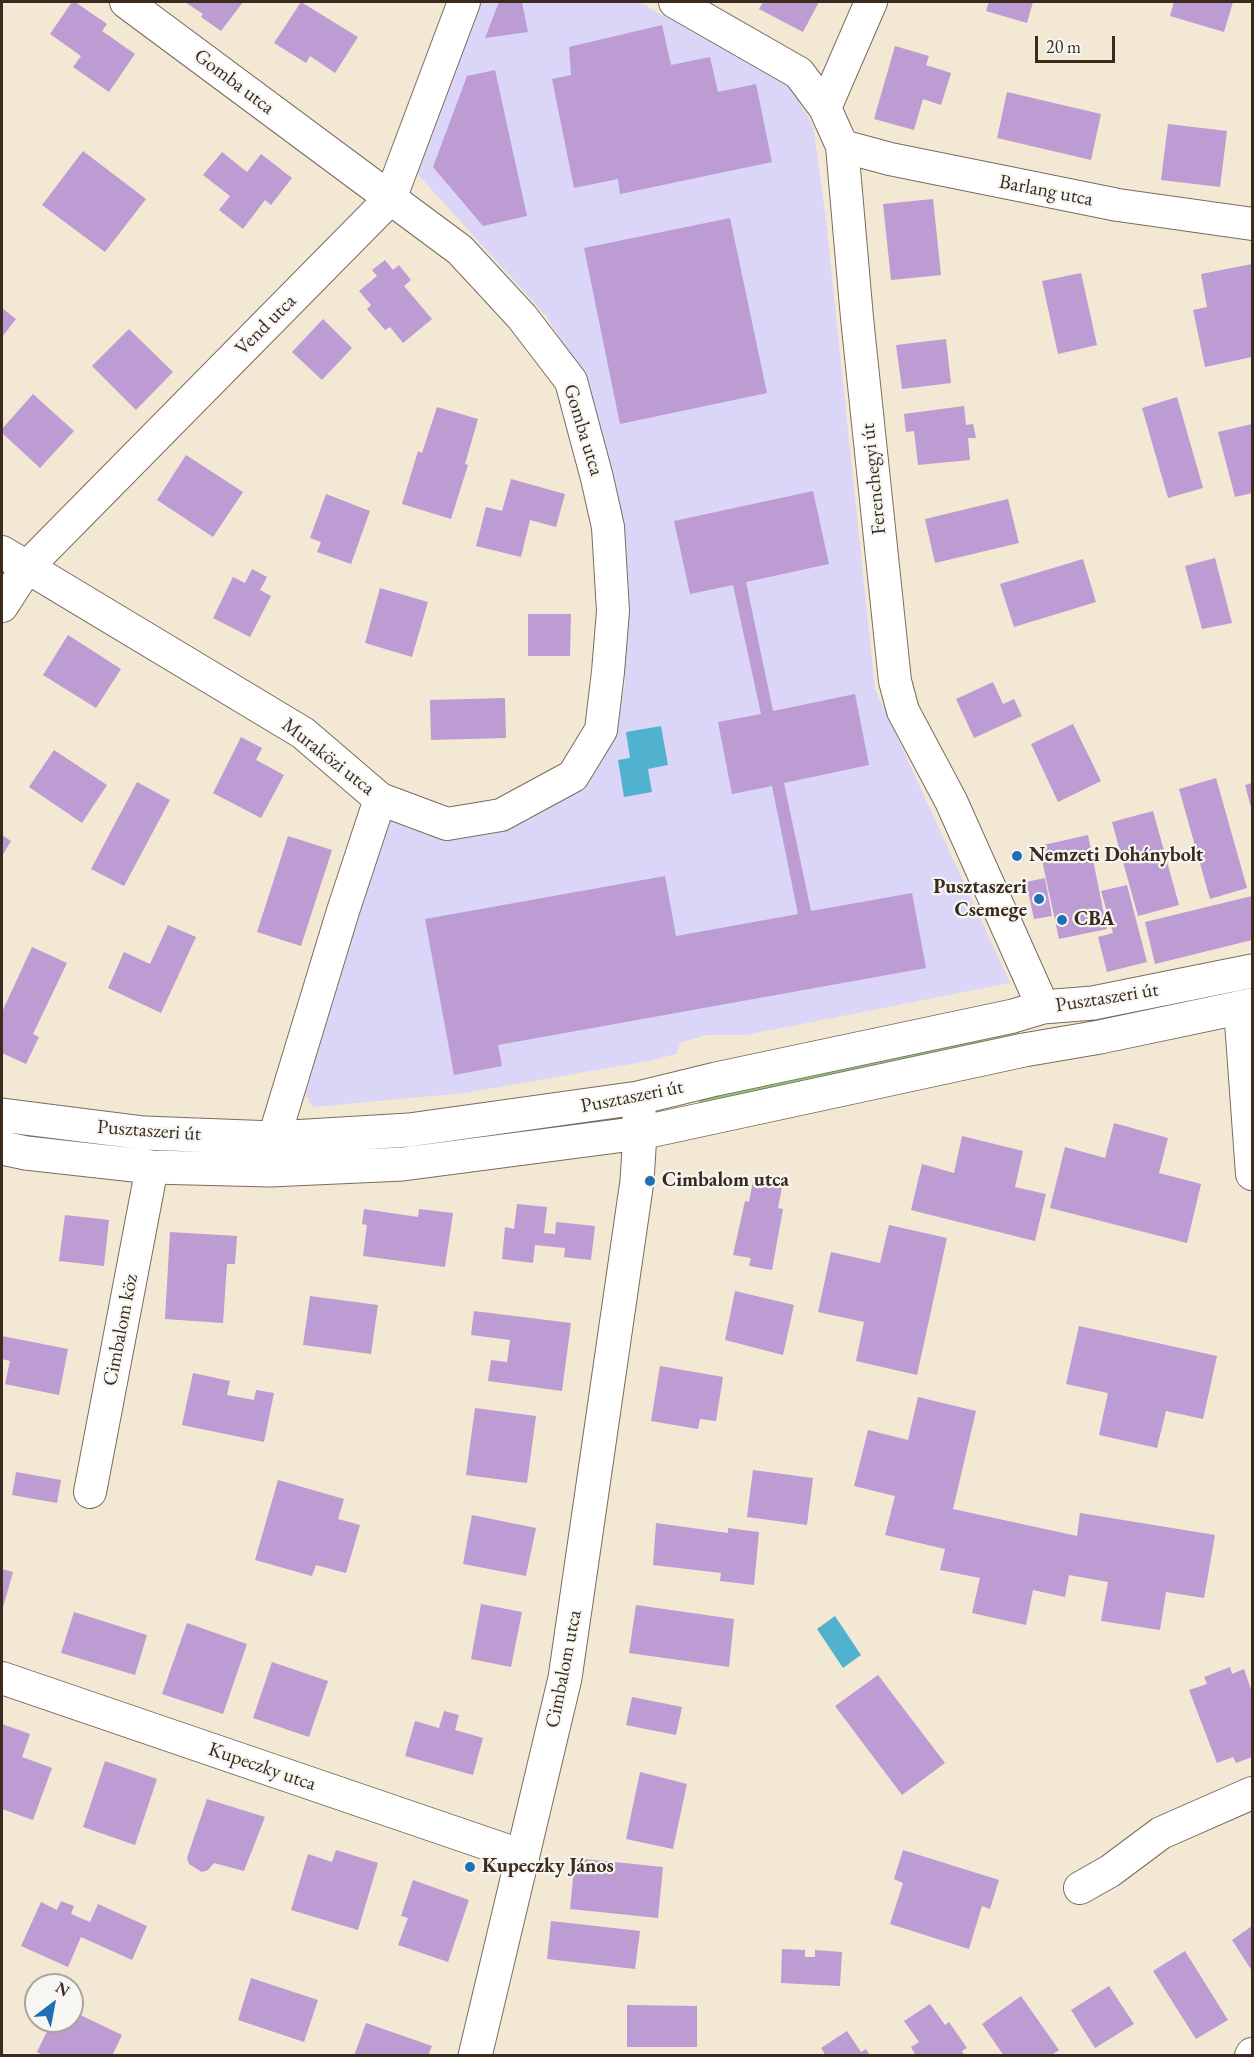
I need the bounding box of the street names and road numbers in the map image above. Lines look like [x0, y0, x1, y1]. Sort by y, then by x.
street label: Gomba utca [189, 44, 279, 120]
street label: Barlang utca [997, 170, 1095, 212]
street label: Vend utca [230, 289, 302, 361]
street label: Gomba utca [558, 381, 608, 479]
street label: Ferenchegyi út [856, 422, 892, 536]
street label: Muraközi utca [277, 713, 379, 801]
street label: Pusztaszeri út [1054, 978, 1160, 1018]
street label: Pusztaszeri út [579, 1075, 685, 1119]
street label: Pusztaszeri út [96, 1115, 202, 1147]
street label: Cimbalom köz [98, 1272, 144, 1388]
street label: Cimbalom utca [541, 1608, 587, 1730]
street label: Kupeczky utca [205, 1737, 319, 1797]

